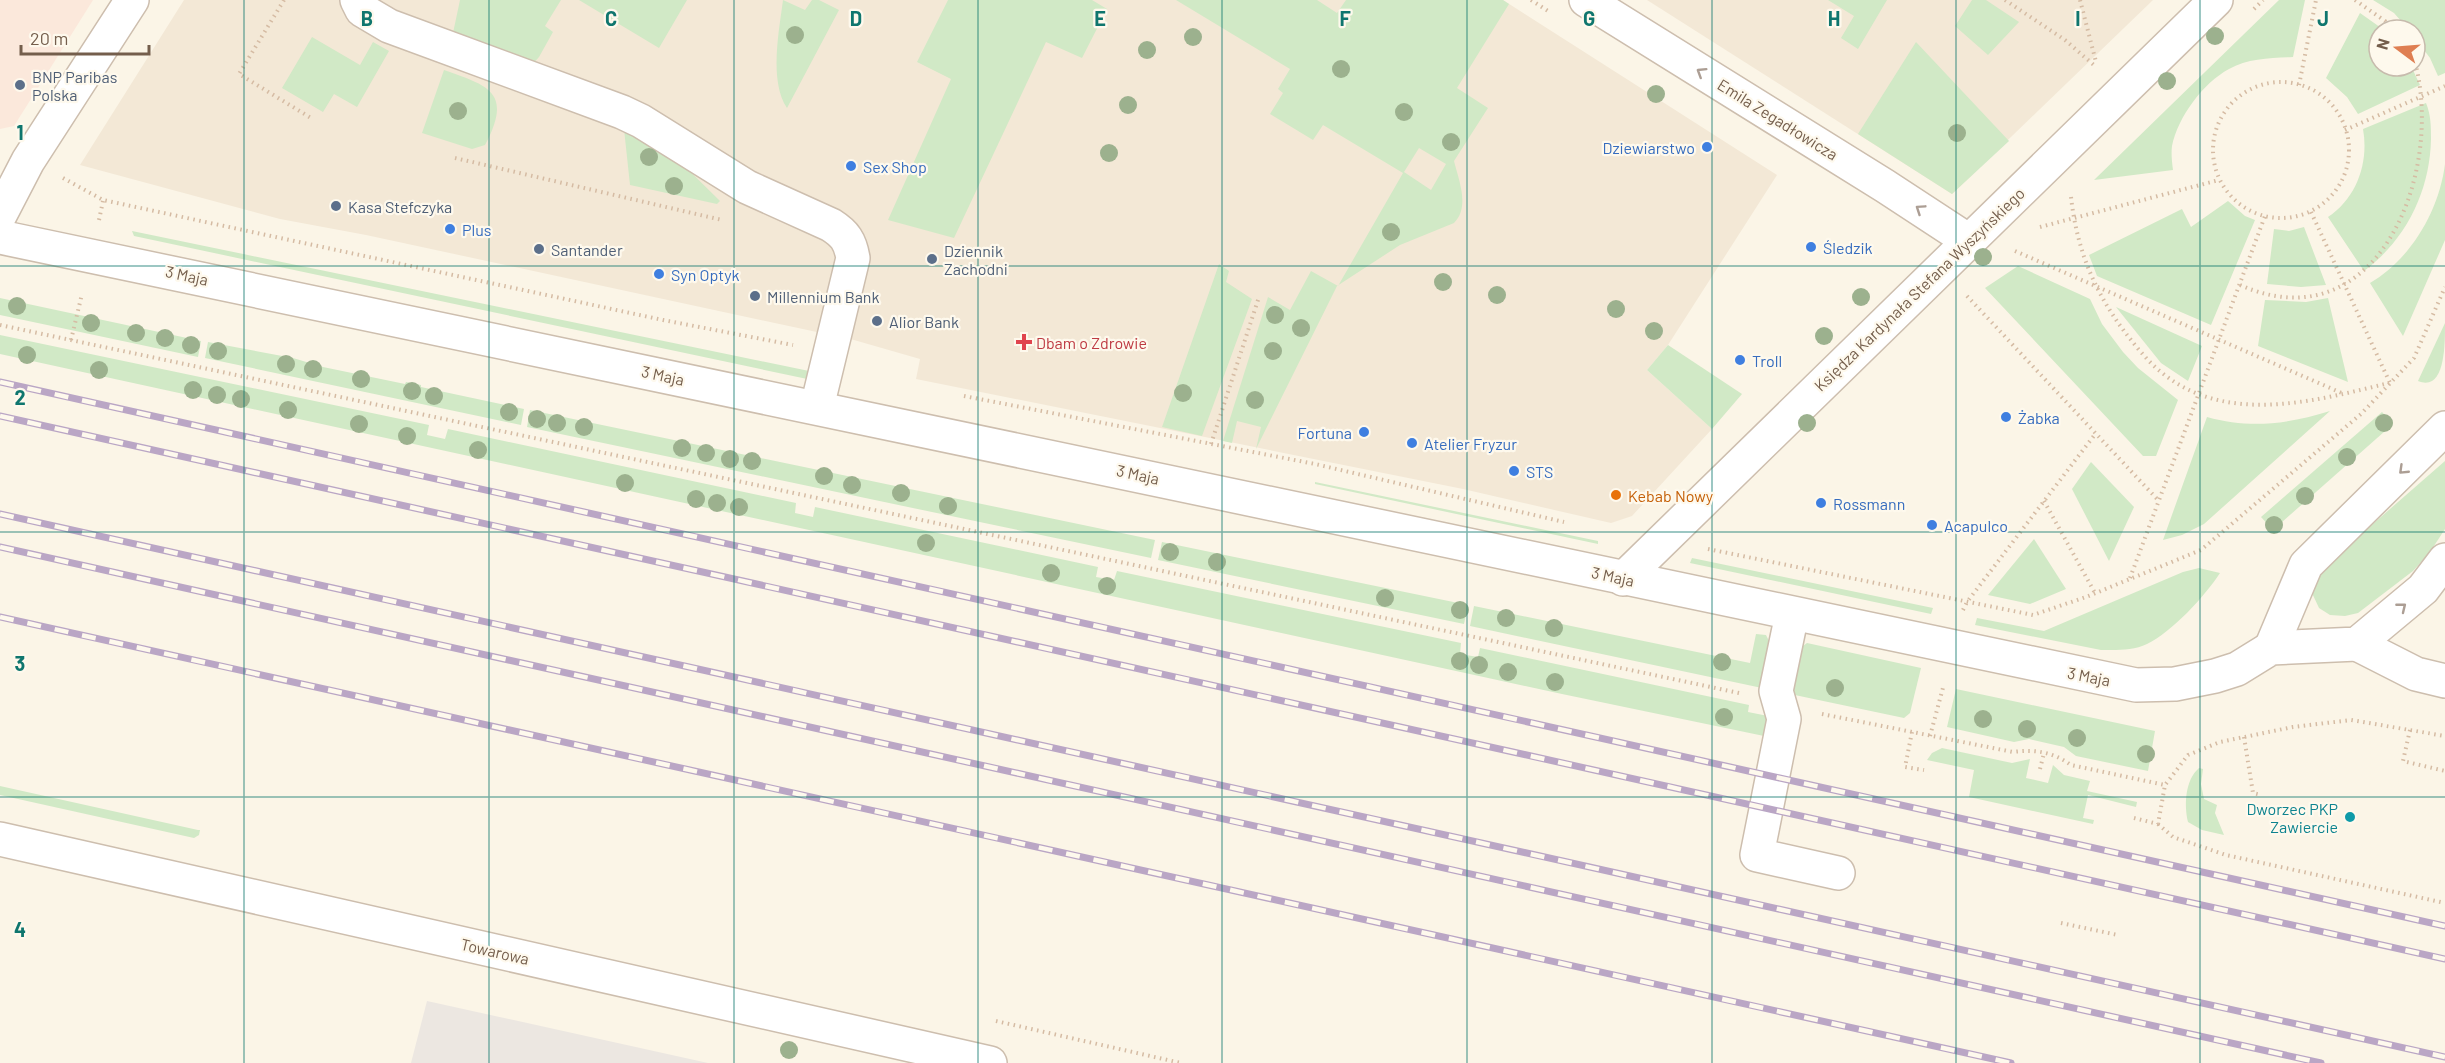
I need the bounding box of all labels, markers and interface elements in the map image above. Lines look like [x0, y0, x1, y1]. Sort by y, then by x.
text: B [361, 6, 373, 30]
text: C [605, 6, 617, 30]
text: D [850, 6, 862, 30]
text: E [1094, 6, 1106, 30]
text: F [1339, 6, 1351, 30]
text: G [1583, 6, 1595, 30]
text: H [1828, 6, 1840, 30]
text: I [2075, 6, 2081, 30]
text: J [2317, 6, 2329, 30]
scale bar [21, 18, 148, 56]
north arrow [2367, 18, 2427, 78]
text: 20 m [30, 27, 68, 49]
text: N [2372, 36, 2393, 51]
place label: BNP Paribas Polska [32, 67, 117, 104]
one-way arrow [1697, 68, 1708, 79]
street label: Emila Zegadłowicza [1714, 74, 1842, 164]
marker: BNP Paribas Polska [13, 78, 27, 92]
text: 1 [16, 120, 24, 144]
place label: Dziewiarstwo [1603, 138, 1695, 157]
marker: Dziewiarstwo [1700, 140, 1714, 154]
place label: Sex Shop [863, 157, 927, 176]
marker: Sex Shop [844, 159, 858, 173]
street label: Księdza Kardynała Stefana Wyszyńskiego [1810, 183, 2028, 395]
place label: Kasa Stefczyka [348, 197, 452, 216]
marker: Kasa Stefczyka [329, 199, 343, 213]
one-way arrow [1916, 205, 1927, 216]
place label: Plus [462, 220, 491, 239]
marker: Plus [443, 222, 457, 236]
place label: Śledzik [1823, 238, 1873, 257]
place label: Santander [551, 240, 623, 259]
marker: Śledzik [1804, 240, 1818, 254]
place label: Dziennik Zachodni [944, 241, 1008, 278]
marker: Santander [532, 242, 546, 256]
marker: Dziennik Zachodni [925, 252, 939, 266]
street label: 3 Maja [164, 261, 210, 289]
place label: Syn Optyk [671, 265, 740, 284]
marker: Syn Optyk [652, 267, 666, 281]
place label: Millennium Bank [767, 287, 879, 306]
marker: Millennium Bank [748, 289, 762, 303]
place label: Alior Bank [889, 312, 959, 331]
marker: Alior Bank [870, 314, 884, 328]
place label: Dbam o Zdrowie [1036, 333, 1147, 352]
marker: Dbam o Zdrowie [1017, 335, 1031, 349]
place label: Troll [1752, 351, 1782, 370]
marker: Troll [1733, 353, 1747, 367]
street label: 3 Maja [640, 361, 686, 389]
text: 2 [14, 385, 26, 409]
place label: Żabka [2018, 408, 2060, 427]
marker: Żabka [1999, 410, 2013, 424]
place label: Fortuna [1298, 423, 1352, 442]
marker: Fortuna [1357, 425, 1371, 439]
place label: Atelier Fryzur [1424, 434, 1517, 453]
marker: Atelier Fryzur [1405, 436, 1419, 450]
street label: 3 Maja [1115, 460, 1161, 488]
place label: STS [1526, 462, 1553, 481]
one-way arrow [2400, 462, 2411, 473]
marker: STS [1507, 464, 1521, 478]
place label: Kebab Nowy [1628, 486, 1714, 505]
marker: Kebab Nowy [1609, 488, 1623, 502]
place label: Rossmann [1833, 494, 1905, 513]
marker: Rossmann [1814, 496, 1828, 510]
place label: Acapulco [1944, 516, 2008, 535]
marker: Acapulco [1925, 518, 1939, 532]
street label: 3 Maja [1590, 562, 1636, 590]
one-way arrow [2395, 603, 2406, 614]
text: 3 [15, 651, 25, 675]
street label: 3 Maja [2066, 663, 2112, 689]
place label: Dworzec PKP Zawiercie [2246, 799, 2338, 836]
marker: Dworzec PKP Zawiercie [2343, 810, 2357, 824]
text: 4 [14, 917, 26, 941]
street label: Towarowa [459, 934, 531, 968]

